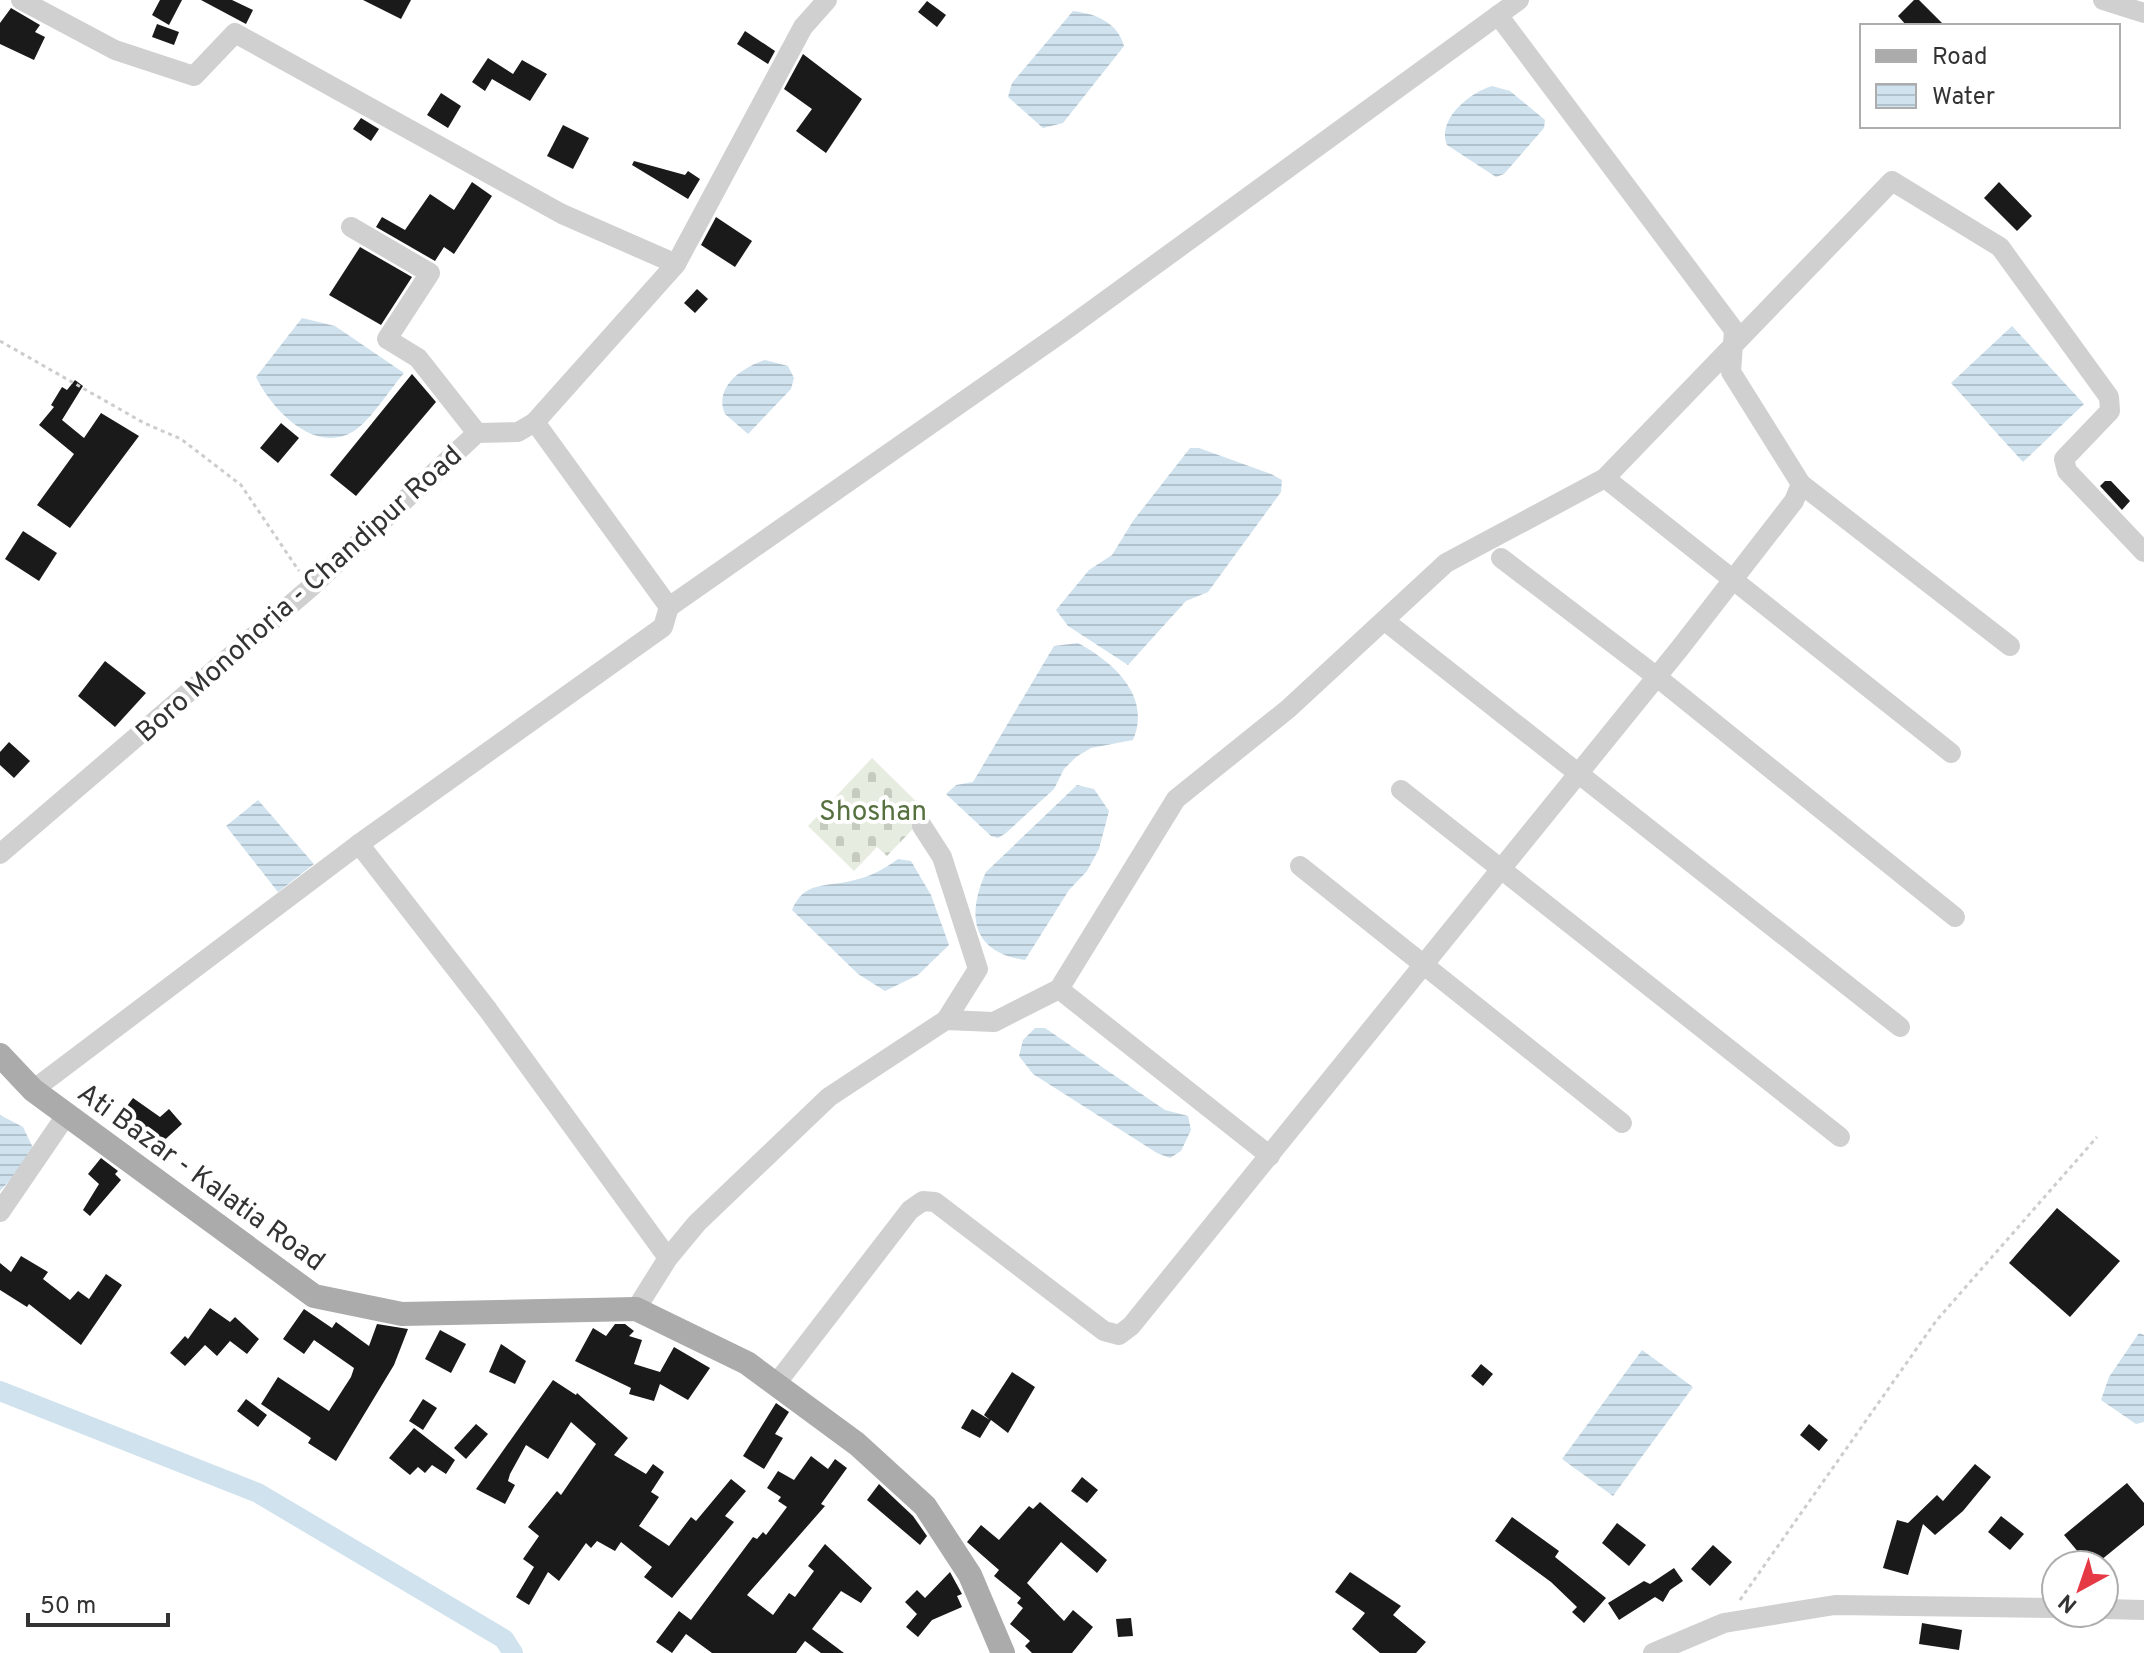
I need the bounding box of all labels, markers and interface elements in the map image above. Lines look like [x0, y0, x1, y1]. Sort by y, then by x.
legend [1860, 24, 2120, 128]
text: Road [1932, 43, 1988, 73]
text: Water [1932, 83, 1995, 113]
street label: Boro Monohoria - Chandipur Road [129, 439, 471, 752]
park label: Shoshan [819, 795, 927, 831]
street label: Ati Bazar - Kalatia Road [69, 1076, 331, 1281]
north arrow [2040, 1549, 2120, 1629]
scale bar [28, 1577, 168, 1627]
text: N [2054, 1587, 2083, 1618]
text: 50 m [40, 1592, 96, 1622]

